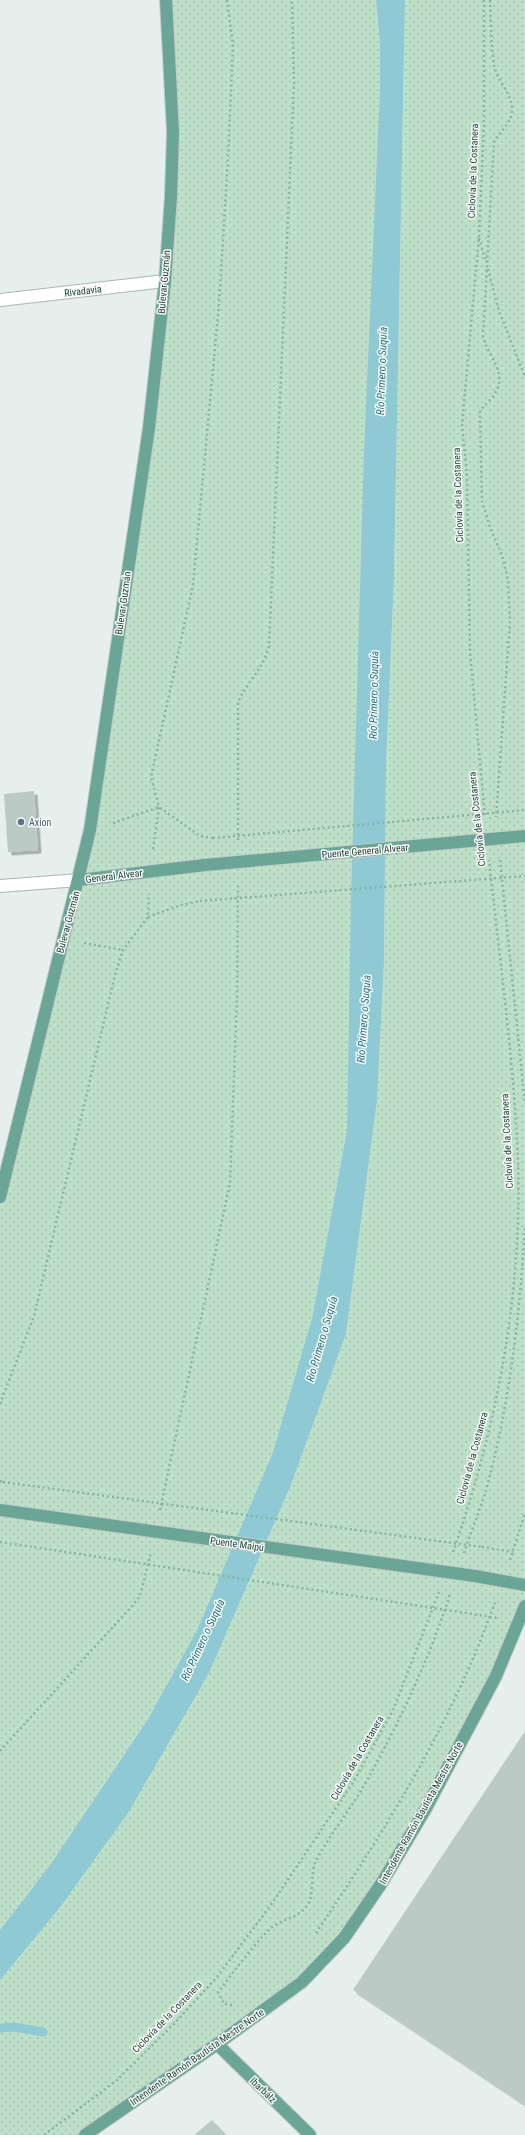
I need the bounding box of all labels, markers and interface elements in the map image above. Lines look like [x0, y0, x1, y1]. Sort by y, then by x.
street label: Ciclovía de la Costanera [466, 123, 480, 219]
street label: Bulevar Guzmán [156, 250, 172, 314]
street label: Rivadavia [64, 283, 103, 299]
water label: Río Primero o Suquía [374, 327, 390, 415]
street label: Ciclovía de la Costanera [451, 447, 465, 543]
street label: Bulevar Guzmán [113, 570, 133, 635]
water label: Río Primero o Suquía [367, 651, 381, 739]
street label: Ciclovía de la Costanera [467, 771, 487, 867]
marker: Axion [16, 817, 26, 827]
place label: Axion [29, 817, 51, 828]
street label: Puente General Alvear [321, 842, 409, 860]
street label: General Alvear [85, 867, 143, 885]
street label: Bulevar Guzmán [54, 890, 82, 954]
water label: Río Primero o Suquía [354, 974, 374, 1064]
street label: Ciclovía de la Costanera [499, 1093, 515, 1189]
water label: Río Primero o Suquía [304, 1295, 340, 1383]
street label: Ciclovía de la Costanera [454, 1410, 490, 1505]
street label: Puente Maipú [209, 1535, 265, 1553]
water label: Río Primero o Suquía [178, 1597, 228, 1683]
street label: Ciclovía de la Costanera [328, 1714, 386, 1802]
street label: Intendente Ramón Bautista Mestre Norte [377, 1740, 465, 1886]
street label: Ciclovía de la Costanera [130, 1979, 204, 2055]
street label: Intendente Ramón Bautista Mestre Norte [128, 2006, 266, 2108]
street label: Ibarbálz [248, 2075, 278, 2105]

